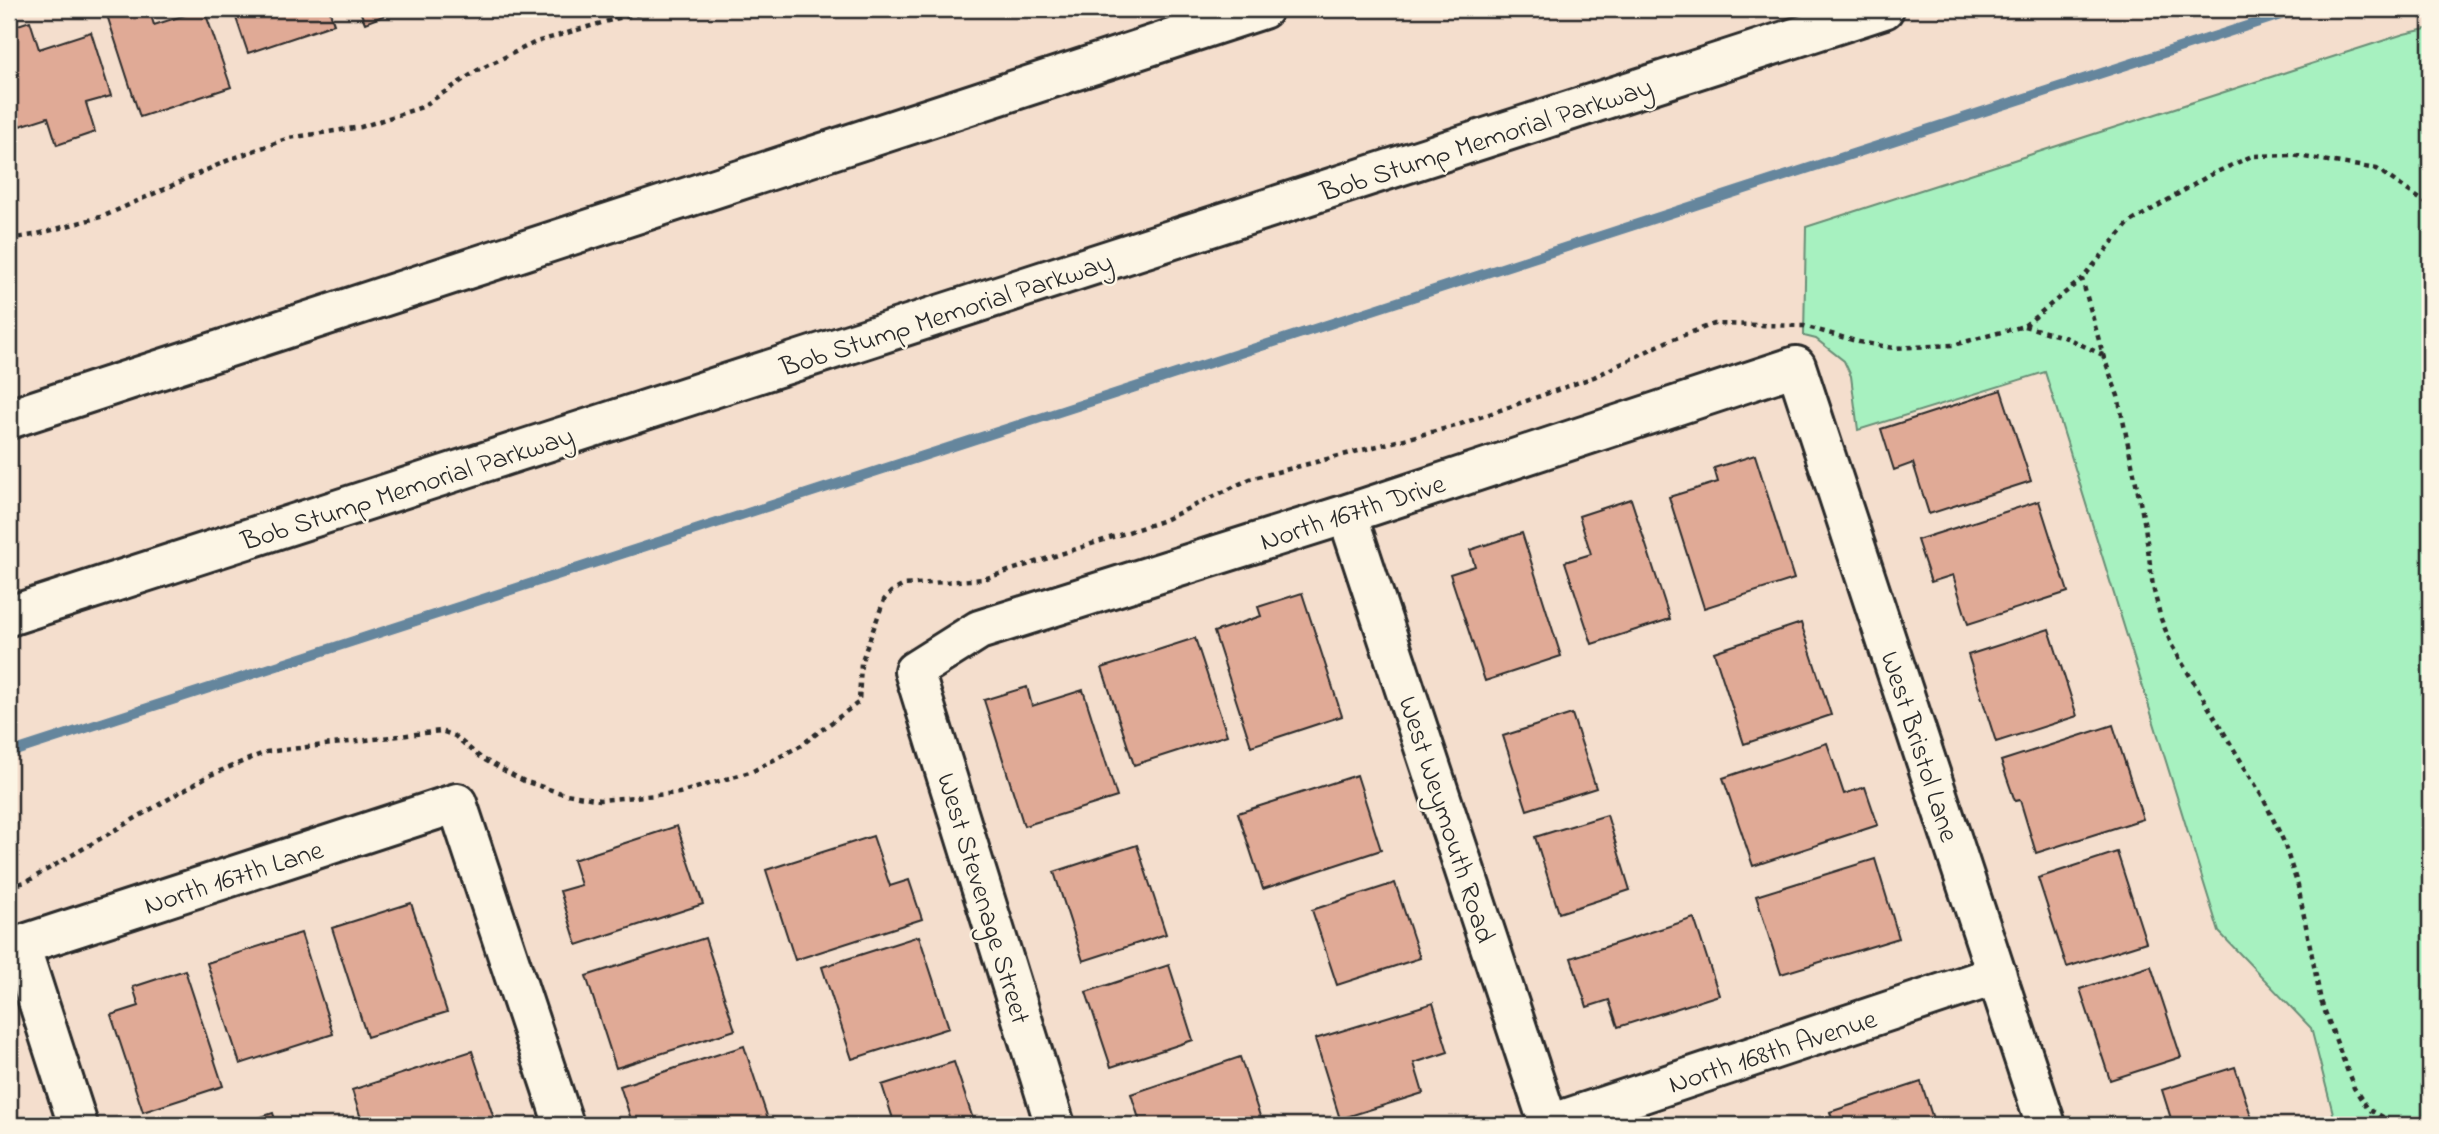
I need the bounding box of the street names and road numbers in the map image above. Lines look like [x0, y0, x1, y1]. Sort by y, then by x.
street label: Bob Stump Memorial Parkway [1314, 68, 1659, 215]
street label: Bob Stump Memorial Parkway [774, 243, 1119, 390]
street label: Bob Stump Memorial Parkway [235, 417, 580, 564]
street label: North 167th Drive [1255, 465, 1452, 564]
street label: West Bristol Lane [1868, 646, 1968, 848]
street label: West Weymouth Road [1385, 691, 1504, 949]
street label: West Stevenage Street [924, 768, 1039, 1030]
street label: North 167th Lane [139, 831, 329, 928]
street label: North 168th Avenue [1664, 1000, 1883, 1106]

